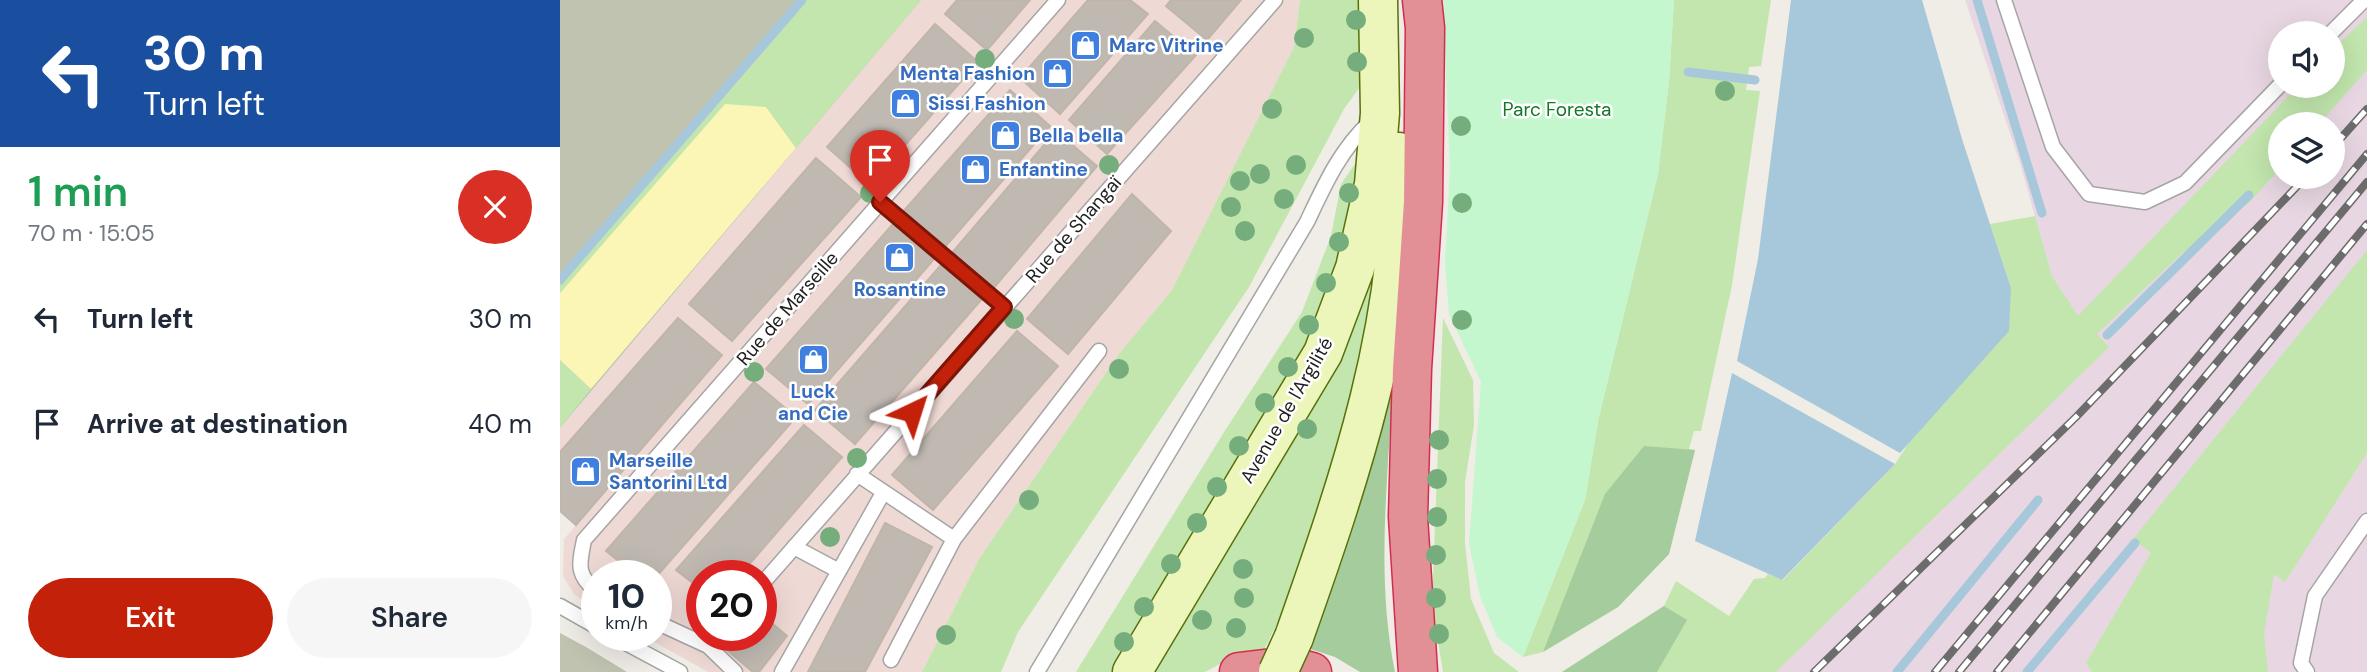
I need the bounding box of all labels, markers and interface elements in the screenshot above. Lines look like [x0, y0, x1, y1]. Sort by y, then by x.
text: 30 m [143, 21, 265, 85]
map controls [2268, 21, 2345, 189]
button: sound [2268, 21, 2345, 98]
icon: left [28, 28, 119, 119]
shop icon: Marc Vitrine [1069, 28, 1103, 62]
place label: Marc Vitrine [1109, 33, 1224, 58]
shop icon: Menta Fashion [1041, 56, 1075, 90]
place label: Menta Fashion [900, 61, 1035, 86]
text: Turn left [143, 83, 265, 125]
shop icon: Sissi Fashion [888, 86, 922, 120]
place label: Sissi Fashion [928, 91, 1046, 116]
park label: Parc Foresta [1503, 97, 1611, 122]
button: layers [2268, 112, 2345, 189]
shop icon: Bella bella [989, 118, 1023, 152]
place label: Bella bella [1029, 123, 1123, 148]
pin [850, 130, 910, 202]
icon: arrive [861, 141, 899, 179]
shop icon: Enfantine [959, 152, 993, 186]
place label: Enfantine [999, 157, 1088, 182]
text: 1 min [28, 164, 128, 219]
button: close [458, 170, 532, 244]
street label: Rue de Shangaï [1020, 170, 1127, 288]
text: 70 m · 15:05 [28, 218, 155, 248]
shop icon: Rosantine [883, 241, 917, 275]
street label: Rue de Marseille [731, 246, 844, 371]
place label: Rosantine [854, 277, 946, 302]
icon: left [28, 300, 66, 338]
text: Turn left [87, 302, 194, 336]
text: 30 m [469, 302, 532, 336]
street label: Avenue de l'Argilité [1234, 333, 1338, 488]
shop icon: Luck and Cie [796, 343, 830, 377]
position arrow [875, 375, 949, 449]
place label: Luck and Cie [778, 379, 848, 426]
icon: arrive [28, 405, 66, 443]
text: Arrive at destination [87, 407, 348, 441]
text: 40 m [468, 407, 532, 441]
place label: Marseille Santorini Ltd [609, 448, 727, 495]
shop icon: Marseille Santorini Ltd [569, 454, 603, 488]
speed limit sign: 20 [686, 560, 777, 651]
text: 10 [608, 573, 645, 619]
button: Exit [28, 578, 273, 658]
button: Share [287, 578, 532, 658]
text: km/h [605, 611, 648, 635]

